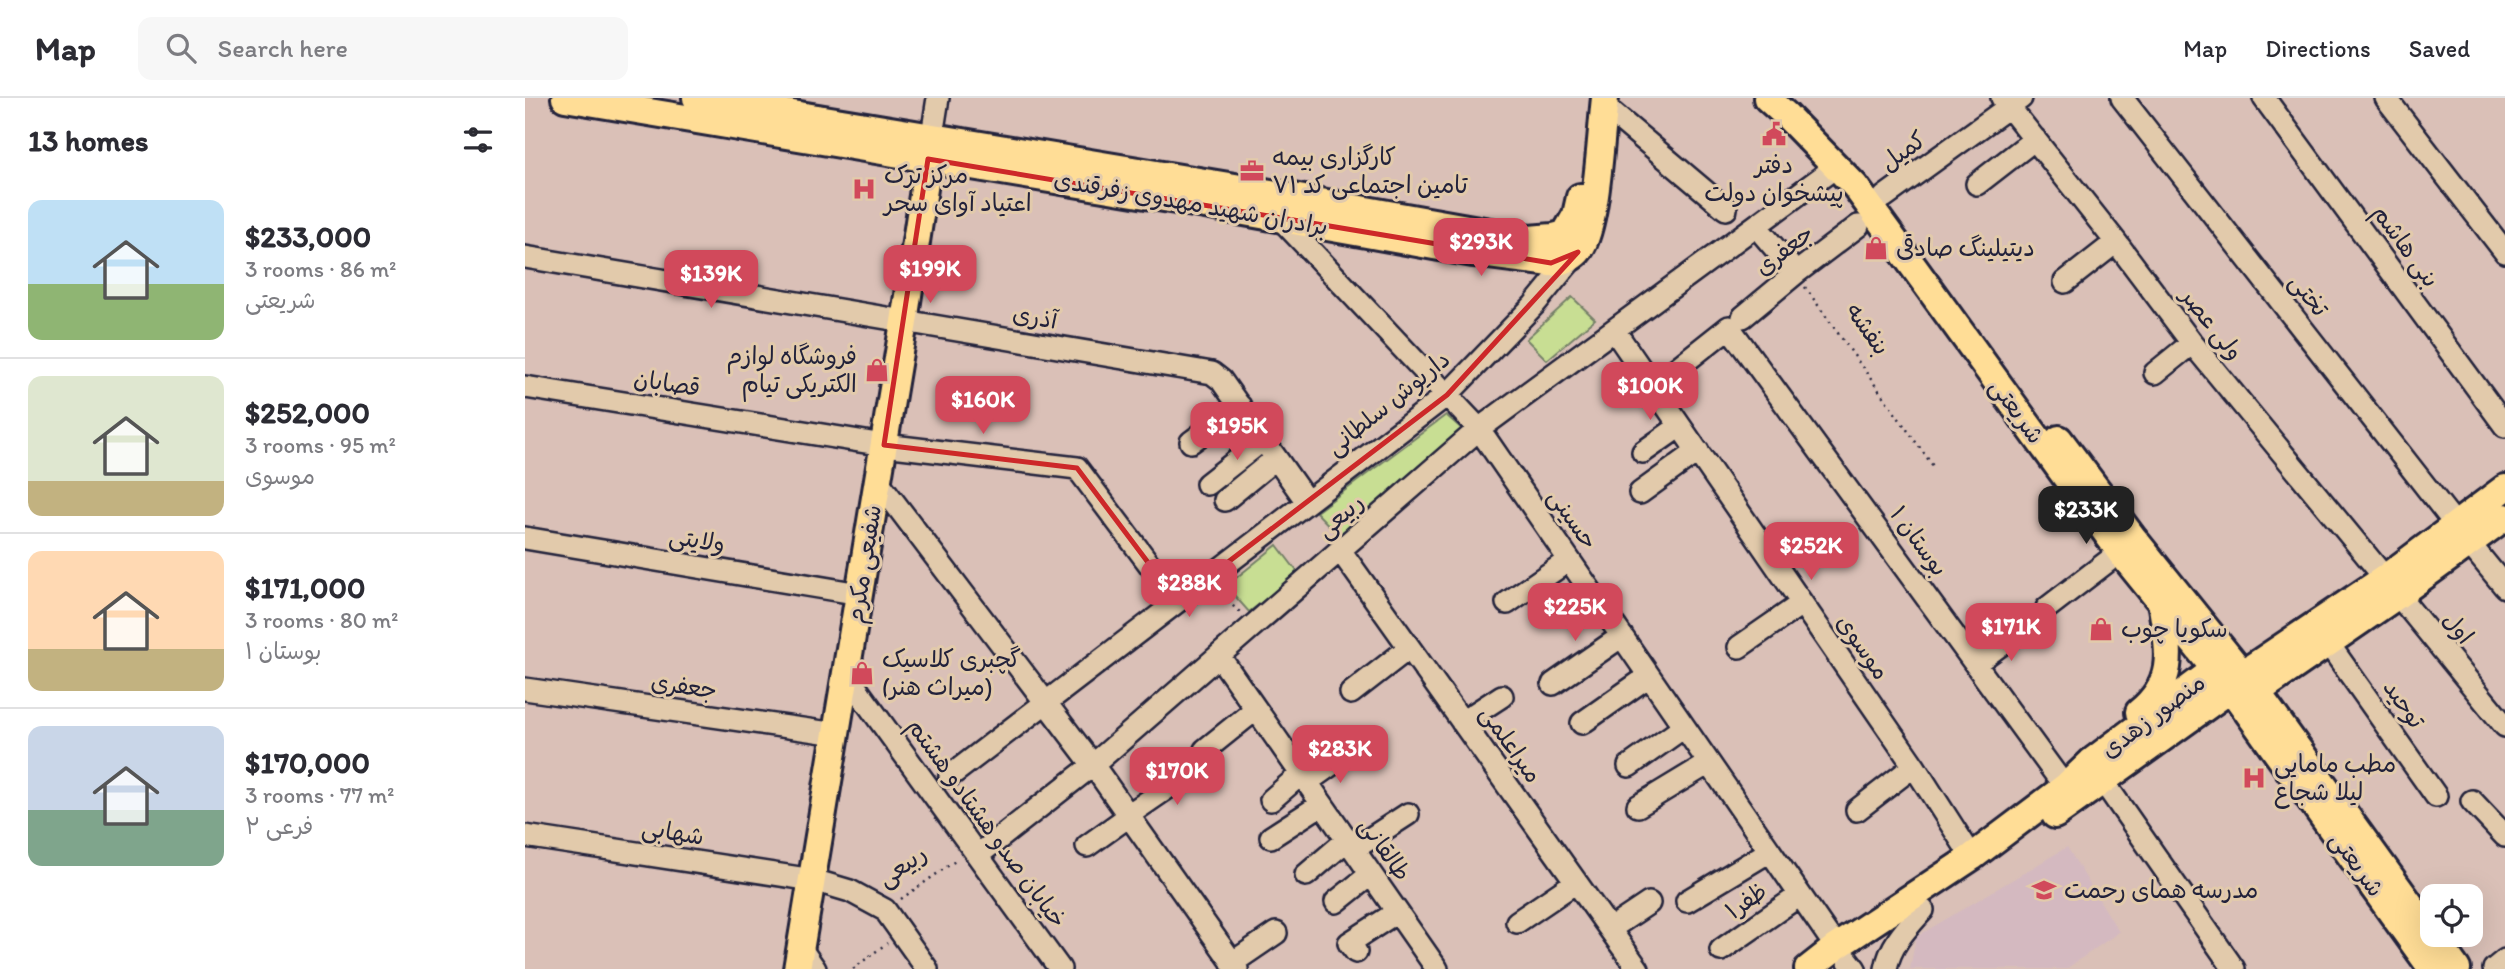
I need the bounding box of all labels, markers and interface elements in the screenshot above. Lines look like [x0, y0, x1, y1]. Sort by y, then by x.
search box [138, 17, 628, 80]
text: Map [35, 29, 96, 68]
icon: search [162, 29, 200, 67]
text: Search here [218, 32, 348, 64]
text: Map [2183, 34, 2227, 63]
text: Directions [2265, 34, 2371, 63]
text: Saved [2409, 34, 2470, 63]
public building icon: دفتر پیشخوان دولت [1760, 120, 1788, 148]
icon: filters [459, 121, 497, 159]
text: 13 homes [28, 122, 148, 159]
street label: کمیل [1874, 124, 1931, 177]
place label: کارگزاری بیمه تامین اجتماعی کد ۷۱ [1272, 142, 1469, 200]
place label: دفتر پیشخوان دولت [1704, 150, 1844, 208]
office icon: کارگزاری بیمه تامین اجتماعی کد ۷۱ [1238, 157, 1266, 185]
place label: مرکز ترک اعتیاد آوای سحر [882, 160, 1032, 217]
street label: برادران شهید مهدوی زفرقندی [1052, 164, 1330, 241]
hospital icon: مرکز ترک اعتیاد آوای سحر [850, 175, 878, 203]
street label: بنی هاشم [2363, 199, 2446, 295]
text: $233,000 [245, 218, 371, 255]
pin: $293K [1432, 218, 1530, 278]
street label: جعفری [1749, 218, 1819, 282]
text: $293K [1449, 227, 1513, 255]
icon: home [84, 228, 168, 312]
place label: دیتیلینگ صادقی [1896, 233, 2035, 262]
shop icon: دیتیلینگ صادقی [1862, 234, 1890, 262]
pin: $199K [881, 246, 979, 305]
pin: $139K [662, 250, 760, 310]
text: $199K [899, 254, 961, 282]
text: 3 rooms · 86 m² [245, 255, 397, 283]
text: $139K [680, 259, 742, 287]
street label: تختی [2283, 267, 2336, 323]
street label: ولی عصر [2173, 280, 2250, 366]
text: شریعتی [245, 286, 316, 314]
street label: بنفشه [1840, 297, 1897, 360]
street label: آذری [1010, 298, 1061, 335]
place label: فروشگاه لوازم الکتریکی تیام [726, 341, 857, 402]
street label: داریوش سلطانی [1320, 344, 1457, 463]
shop icon: فروشگاه لوازم الکتریکی تیام [863, 356, 891, 384]
pin: $100K [1601, 362, 1699, 422]
street label: قصابان [632, 363, 702, 402]
text: $100K [1617, 371, 1683, 399]
street label: شریعتی [1983, 372, 2051, 450]
pin: $160K [934, 376, 1032, 436]
text: $160K [951, 385, 1015, 413]
text: $252,000 [245, 394, 370, 431]
pin: $195K [1188, 402, 1286, 462]
icon: home [84, 404, 168, 488]
text: $195K [1206, 411, 1268, 439]
text: 3 rooms · 95 m² [245, 431, 396, 459]
text: موسوی [245, 462, 315, 490]
street label: حسینی [1541, 483, 1605, 555]
pin: $233K [2037, 486, 2135, 546]
street label: ربیعی [1310, 487, 1370, 545]
text: $233K [2054, 495, 2118, 523]
street label: بوستان ۱ [1883, 500, 1955, 582]
street label: شفیعی مکرم [840, 503, 891, 626]
street label: ولایتی [667, 521, 727, 559]
pin: $252K [1762, 522, 1860, 582]
text: $252K [1780, 531, 1842, 559]
pin: $288K [1140, 560, 1238, 619]
text: $288K [1157, 568, 1221, 596]
text: $171,000 [245, 569, 365, 606]
icon: home [84, 579, 168, 663]
pin: $225K [1526, 584, 1624, 643]
text: $225K [1544, 592, 1606, 620]
pin: $171K [1962, 603, 2060, 663]
text: 3 rooms · 80 m² [245, 606, 399, 634]
street label: اول [2437, 606, 2480, 650]
street label: موسوی [1830, 608, 1896, 686]
text: $171K [1981, 612, 2041, 640]
place label: سکویا چوب [2121, 614, 2228, 644]
shop icon: سکویا چوب [2087, 615, 2115, 643]
text: بوستان ۱ [245, 637, 321, 665]
place label: گچبری کلاسیک (میراث هنر) [882, 644, 1021, 701]
shop icon: گچبری کلاسیک (میراث هنر) [848, 659, 876, 687]
street label: جعفری [649, 667, 719, 705]
street label: منصور زهدی [2095, 667, 2211, 765]
street label: توحید [2376, 674, 2432, 735]
street label: میراعلمی [1473, 699, 1549, 789]
street label: خیابان صدو هشتادو هشتم [898, 712, 1073, 935]
pin: $283K [1291, 726, 1389, 785]
text: $283K [1308, 734, 1372, 762]
text: $170,000 [245, 744, 370, 781]
pin: $170K [1128, 748, 1226, 807]
place label: مطب مامایی لیلا شجاع [2274, 749, 2396, 809]
icon: home [84, 754, 168, 838]
text: $170K [1146, 756, 1208, 784]
hospital icon: مطب مامایی لیلا شجاع [2240, 764, 2268, 792]
text: 3 rooms · 77 m² [245, 781, 395, 809]
street label: طالقانی [1352, 811, 1418, 887]
text: فرعی ۲ [245, 812, 313, 840]
street label: شهابی [640, 812, 706, 852]
street label: شریعتی [2323, 825, 2391, 903]
street label: ربیعی [872, 838, 932, 894]
place label: مدرسه همای رحمت [2064, 875, 2258, 904]
street label: ظفر۱ [1719, 876, 1772, 925]
school or university icon: مدرسه همای رحمت [2030, 876, 2058, 904]
map controls [2420, 884, 2483, 947]
button: locate [2420, 884, 2483, 947]

